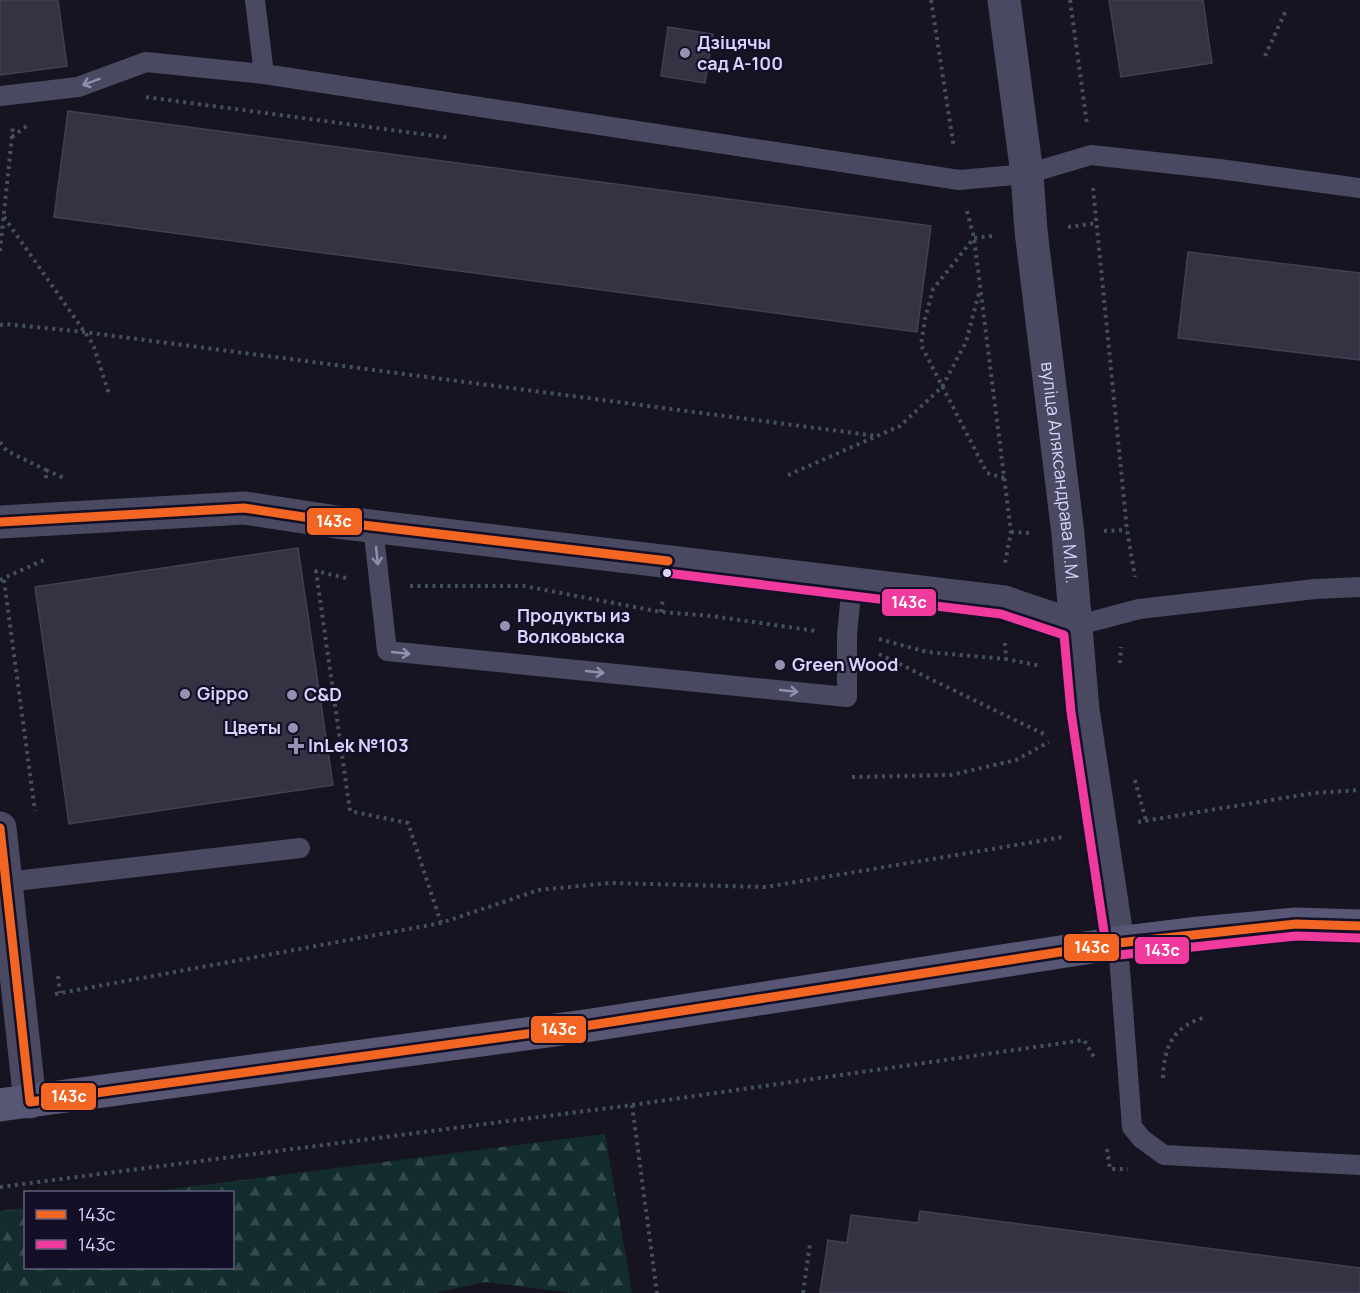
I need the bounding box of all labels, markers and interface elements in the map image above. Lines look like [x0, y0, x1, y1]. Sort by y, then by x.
place label: Дзіцячы сад А-100 [697, 30, 783, 75]
marker: Дзіцячы сад А-100 [678, 46, 692, 60]
one-way arrow [82, 78, 101, 89]
street label: вуліца Аляксандрава М.М. [1036, 360, 1085, 584]
line badge: 143c [306, 507, 363, 536]
text: 143c [316, 510, 352, 532]
one-way arrow [372, 546, 383, 566]
unlabelled marker [661, 567, 673, 579]
line badge: 143с [881, 588, 937, 617]
text: 143с [891, 591, 927, 613]
place label: Продукты из Волковыска [517, 603, 630, 648]
marker: Продукты из Волковыска [498, 619, 512, 633]
one-way arrow [390, 648, 410, 659]
place label: Green Wood [792, 652, 898, 676]
marker: Green Wood [773, 658, 787, 672]
one-way arrow [584, 667, 604, 678]
place label: Gippo [197, 681, 249, 705]
place label: C&D [304, 682, 342, 706]
one-way arrow [779, 686, 798, 697]
marker: Gippo [178, 687, 192, 701]
marker: C&D [285, 688, 299, 702]
place label: Цветы [224, 715, 281, 739]
marker: Цветы [286, 721, 300, 735]
place label: InLek №103 [308, 733, 409, 757]
marker: InLek №103 [289, 739, 303, 753]
line badge: 143c [1063, 933, 1120, 962]
text: 143c [1074, 936, 1110, 958]
line badge: 143с [1134, 936, 1190, 965]
text: 143с [1144, 939, 1180, 961]
line badge: 143c [530, 1015, 587, 1044]
text: 143c [541, 1018, 577, 1040]
line badge: 143c [40, 1082, 97, 1111]
text: 143c [51, 1085, 87, 1107]
legend [24, 1191, 234, 1269]
text: 143c [78, 1202, 116, 1226]
text: 143с [78, 1232, 116, 1256]

